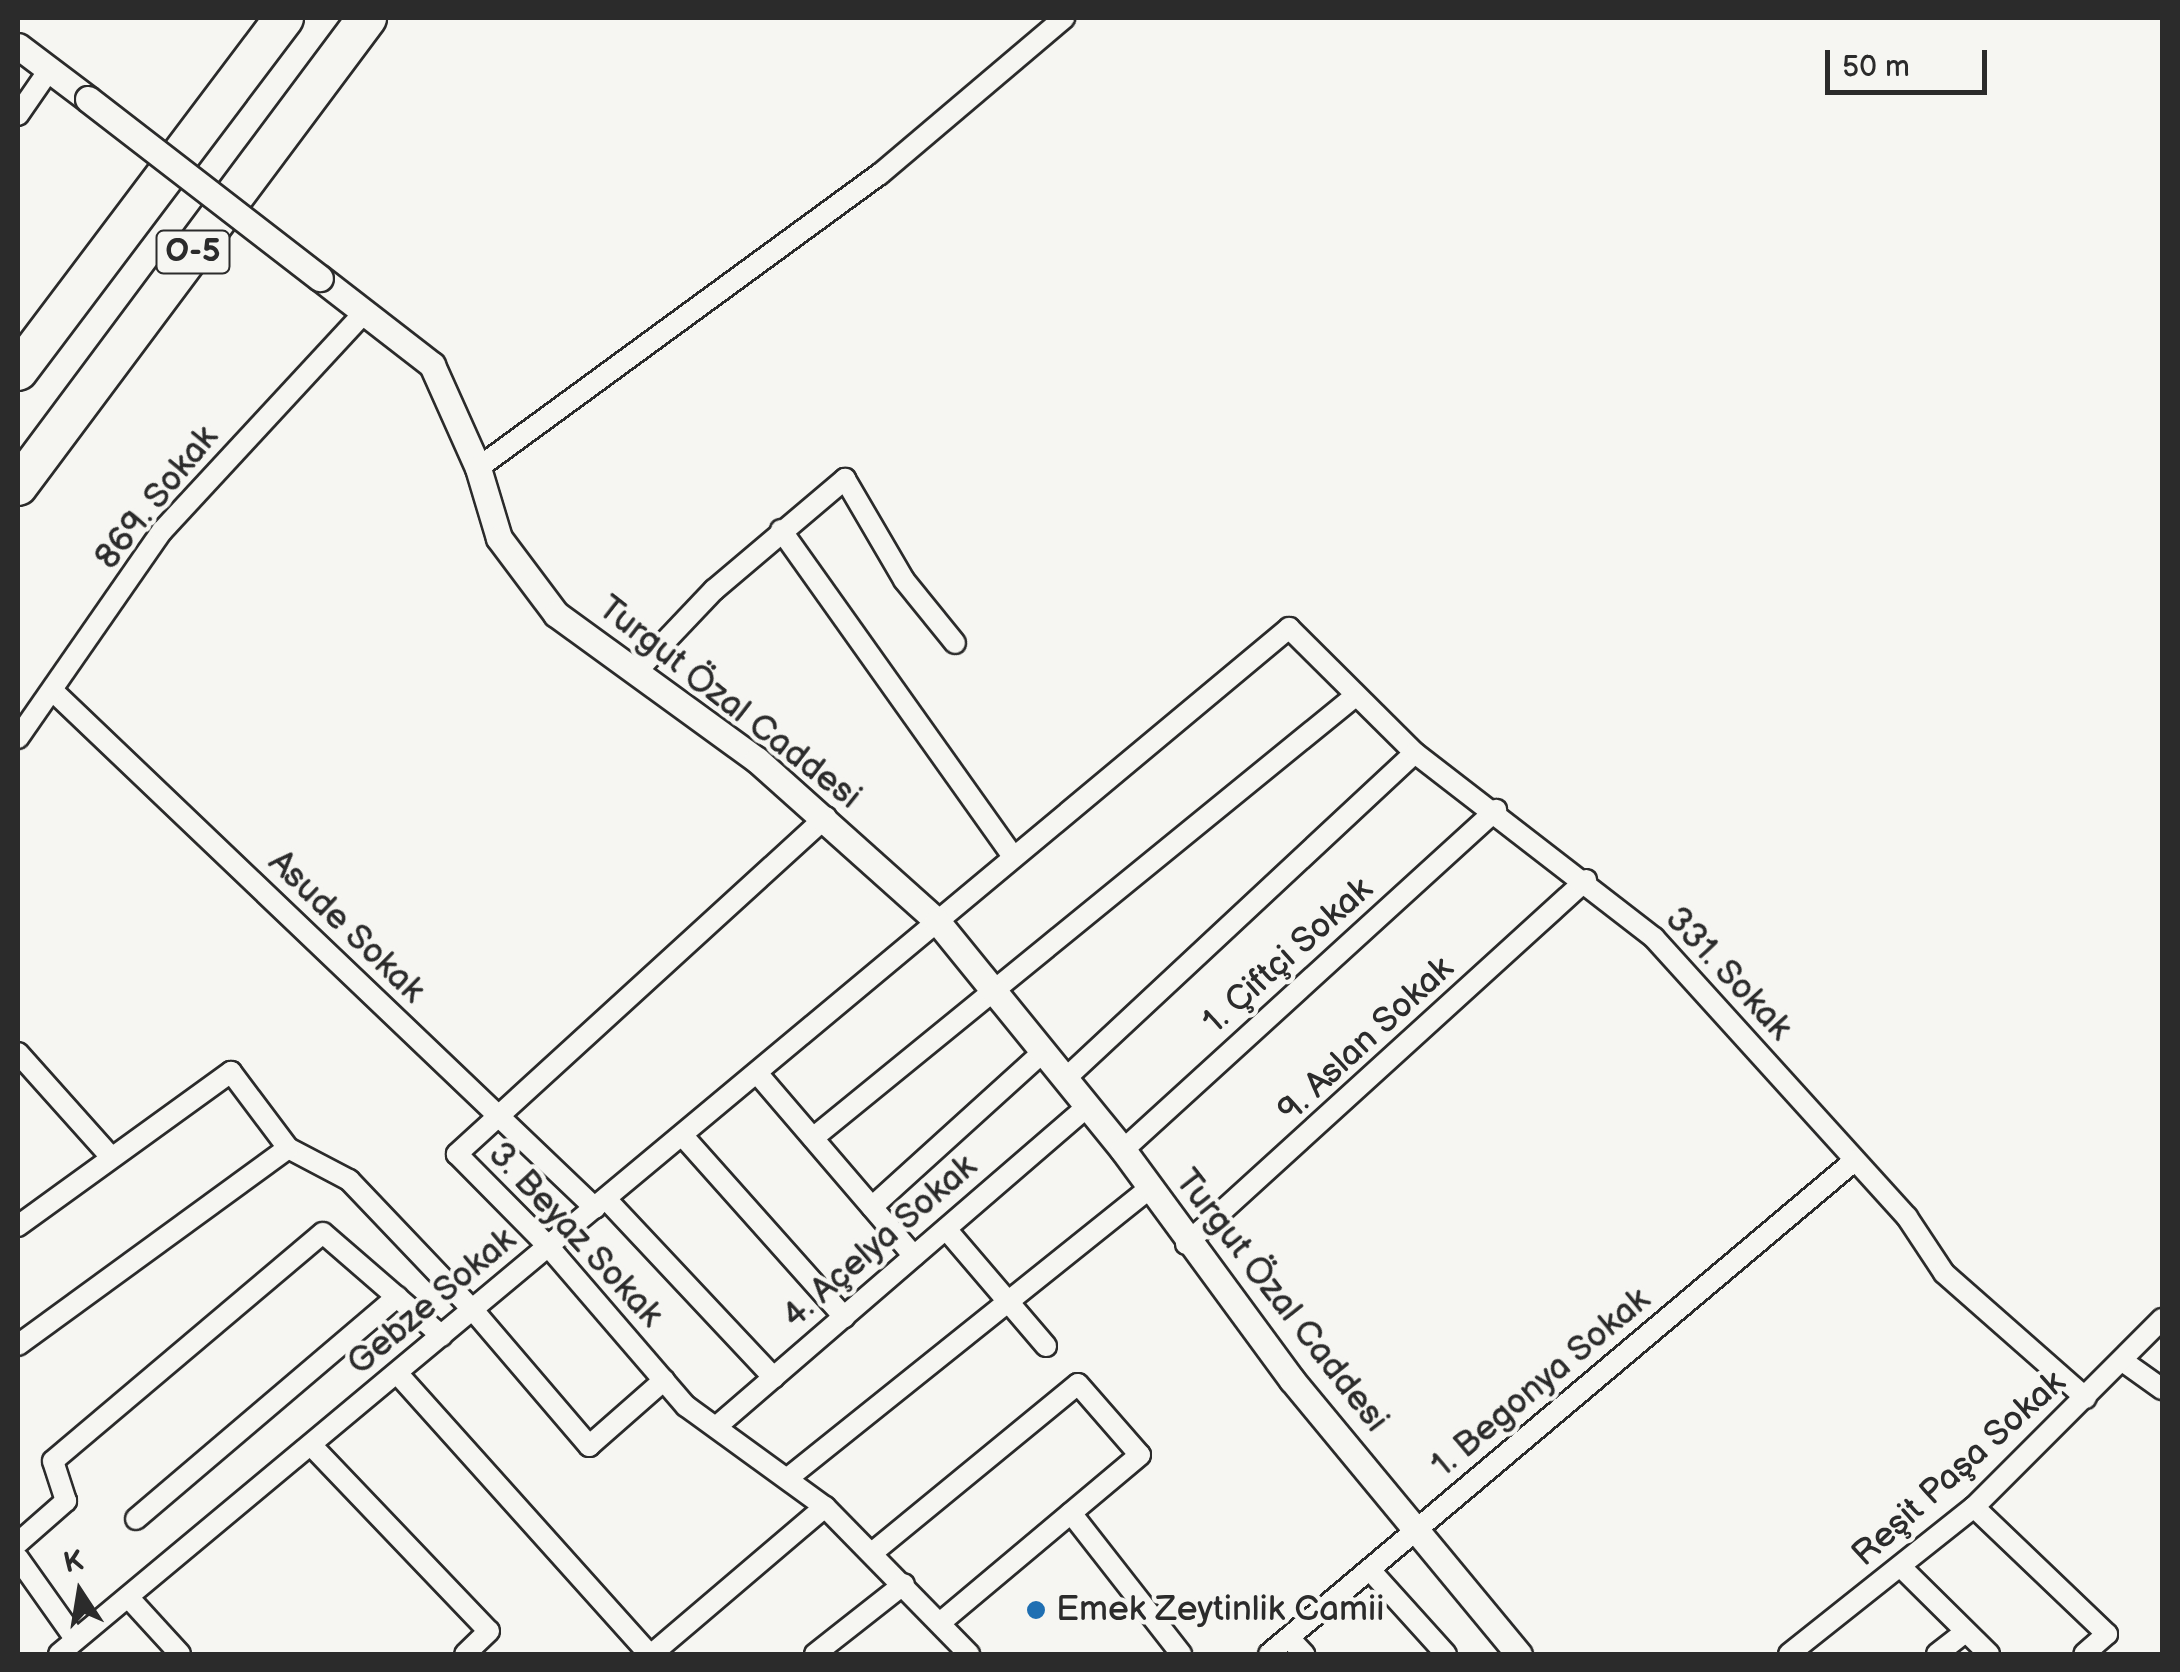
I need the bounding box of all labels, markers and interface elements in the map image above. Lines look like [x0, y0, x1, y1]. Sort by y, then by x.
scale bar [1830, 30, 1992, 92]
text: 50 m [1842, 49, 1910, 85]
road number: O-5 [156, 225, 230, 279]
street label: 869. Sokak [86, 418, 228, 578]
street label: Turgut Özal Caddesi [589, 587, 869, 819]
street label: Asude Sokak [259, 842, 433, 1012]
street label: 1. Çiftçi Sokak [1194, 869, 1382, 1043]
street label: 331. Sokak [1656, 898, 1800, 1050]
street label: 9. Aslan Sokak [1269, 948, 1463, 1132]
street label: 3. Beyaz Sokak [479, 1134, 671, 1336]
street label: 4. Açelya Sokak [774, 1146, 986, 1338]
street label: Turgut Özal Caddesi [1165, 1161, 1397, 1441]
street label: Gebze Sokak [339, 1219, 525, 1385]
street label: 1. Begonya Sokak [1423, 1279, 1659, 1487]
street label: Reşit Paşa Sokak [1844, 1362, 2074, 1576]
north arrow [30, 1542, 130, 1642]
text: K [61, 1544, 86, 1580]
place label: Emek Zeytinlik Camii [1056, 1589, 1384, 1631]
marker: Emek Zeytinlik Camii [1025, 1599, 1047, 1621]

